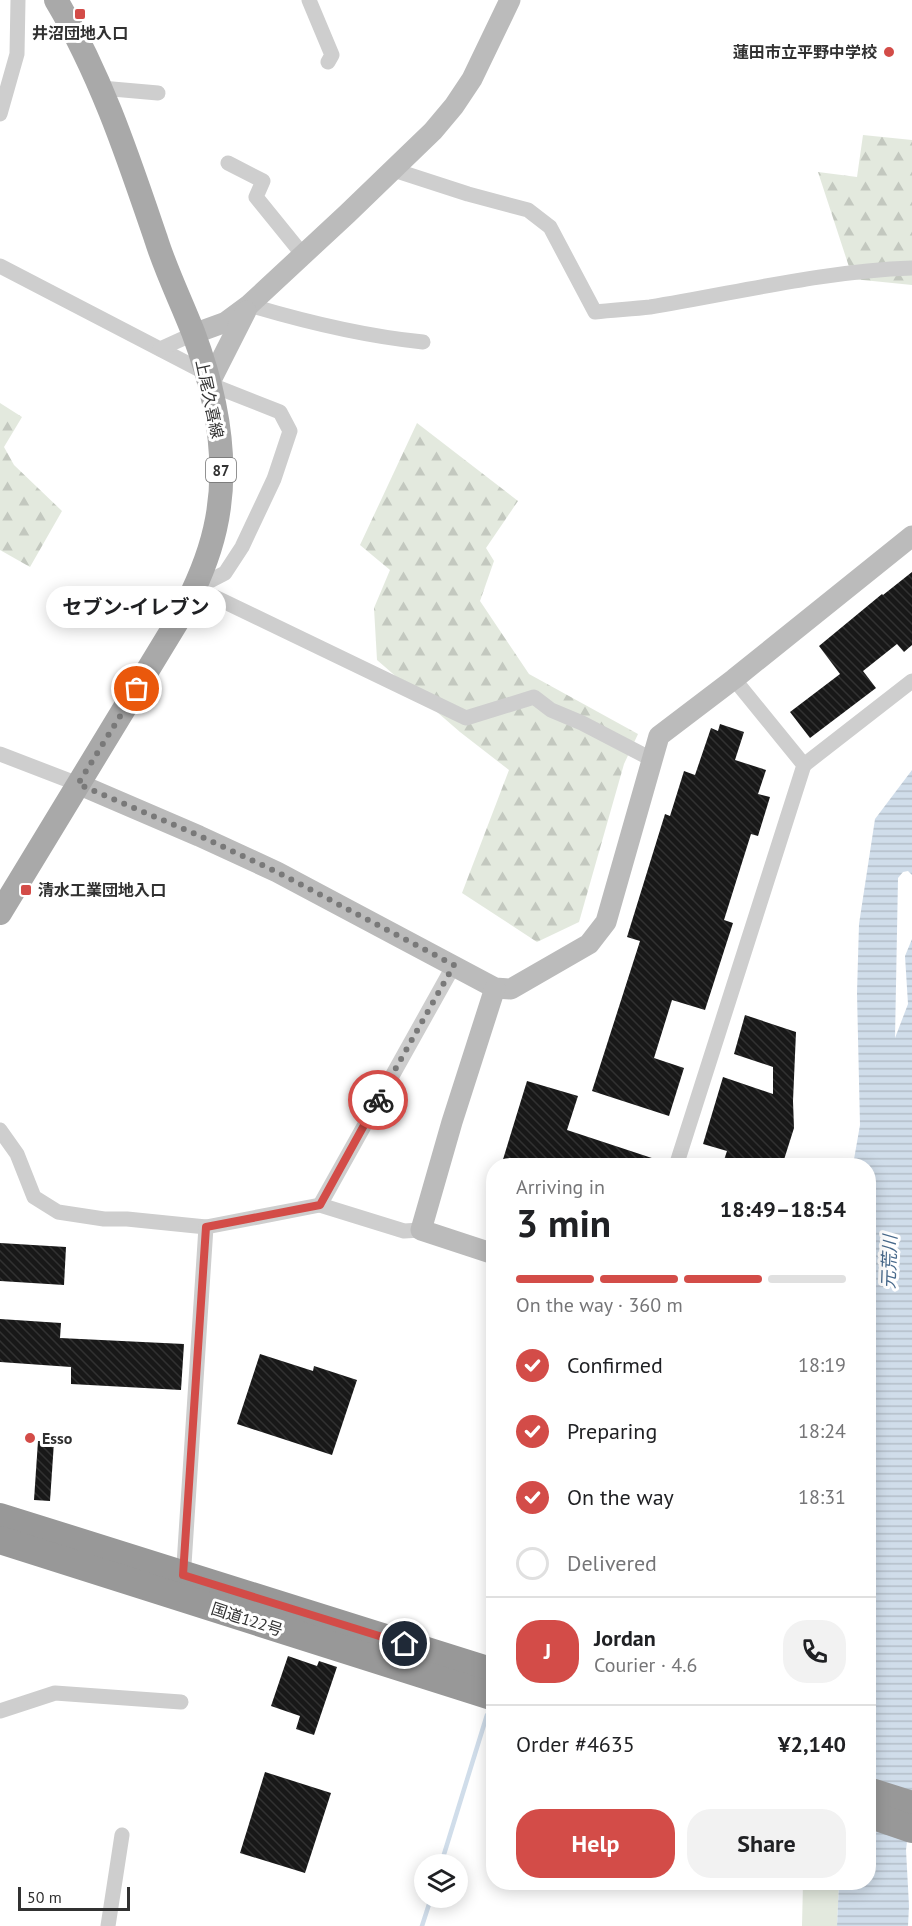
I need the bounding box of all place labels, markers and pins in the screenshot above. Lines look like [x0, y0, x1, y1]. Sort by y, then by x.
marker: 井沼団地入口 [73, 7, 87, 21]
place label: 井沼団地入口 [32, 23, 128, 43]
place label: 蓮田市立平野中学校 [733, 42, 877, 62]
marker: 蓮田市立平野中学校 [882, 45, 896, 59]
callout: セブン-イレブン [47, 587, 227, 629]
pin [111, 663, 162, 714]
place label: 清水工業団地入口 [38, 880, 166, 900]
marker: 清水工業団地入口 [19, 883, 33, 897]
place label: Esso [42, 1428, 73, 1448]
marker: Esso [23, 1431, 37, 1445]
pin [379, 1618, 430, 1669]

